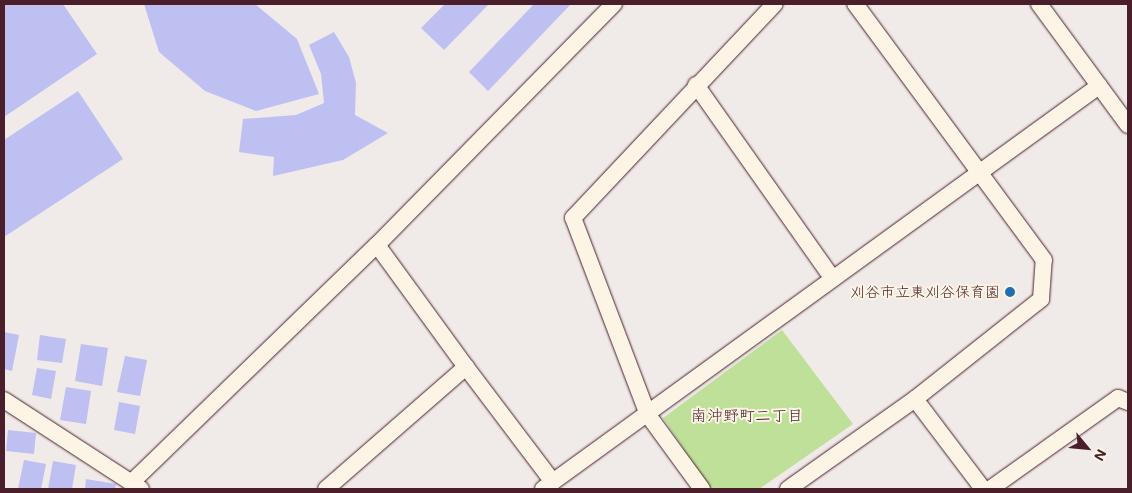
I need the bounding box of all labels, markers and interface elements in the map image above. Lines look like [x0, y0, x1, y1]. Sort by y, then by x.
place label: 刈谷市立東刈谷保育園 [850, 283, 1000, 301]
marker: 刈谷市立東刈谷保育園 [1004, 286, 1016, 298]
district label: 南沖野町二丁目 [691, 405, 803, 425]
north arrow [1062, 423, 1112, 473]
text: N [1090, 446, 1112, 464]

